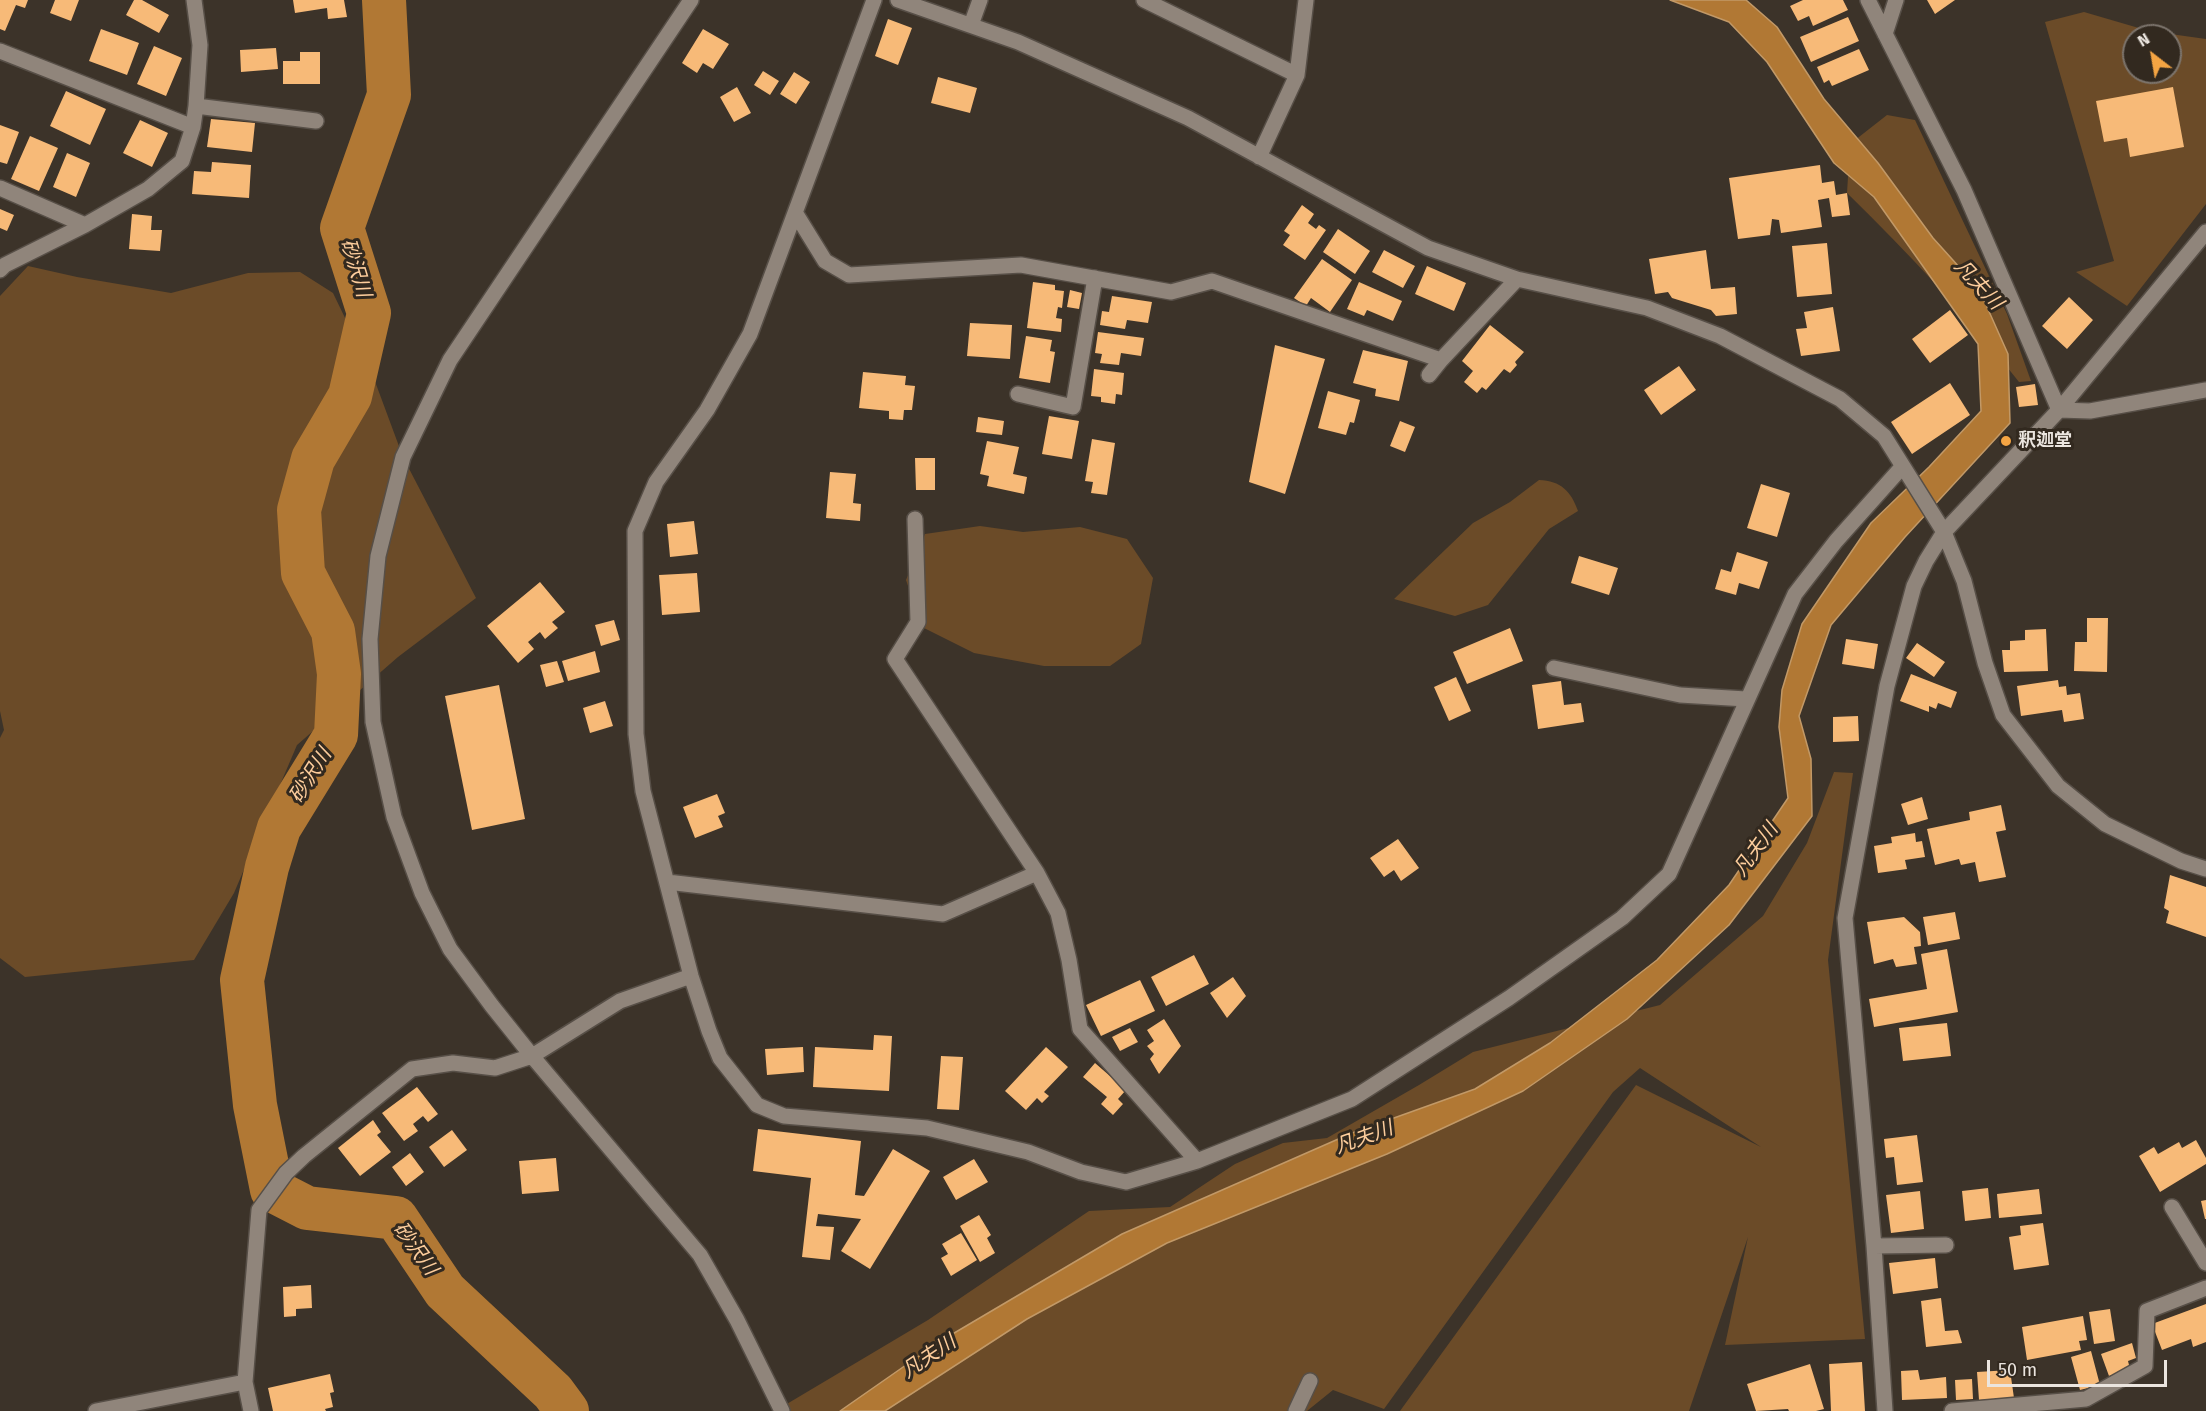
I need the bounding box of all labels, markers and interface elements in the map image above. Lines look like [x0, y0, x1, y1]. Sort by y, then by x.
north arrow [2122, 24, 2182, 84]
text: N [2134, 29, 2153, 51]
water label: 砂沢川 [335, 236, 375, 300]
water label: 凡夫川 [1949, 255, 2007, 315]
place label: 釈迦堂 [2018, 430, 2072, 452]
marker: 釈迦堂 [1999, 434, 2013, 448]
water label: 砂沢川 [285, 744, 337, 808]
water label: 凡夫川 [1729, 819, 1783, 881]
water label: 凡夫川 [1332, 1116, 1396, 1160]
water label: 砂沢川 [388, 1218, 442, 1280]
water label: 凡夫川 [897, 1330, 961, 1384]
scale bar [1990, 1348, 2170, 1386]
text: 50 m [1998, 1359, 2037, 1381]

